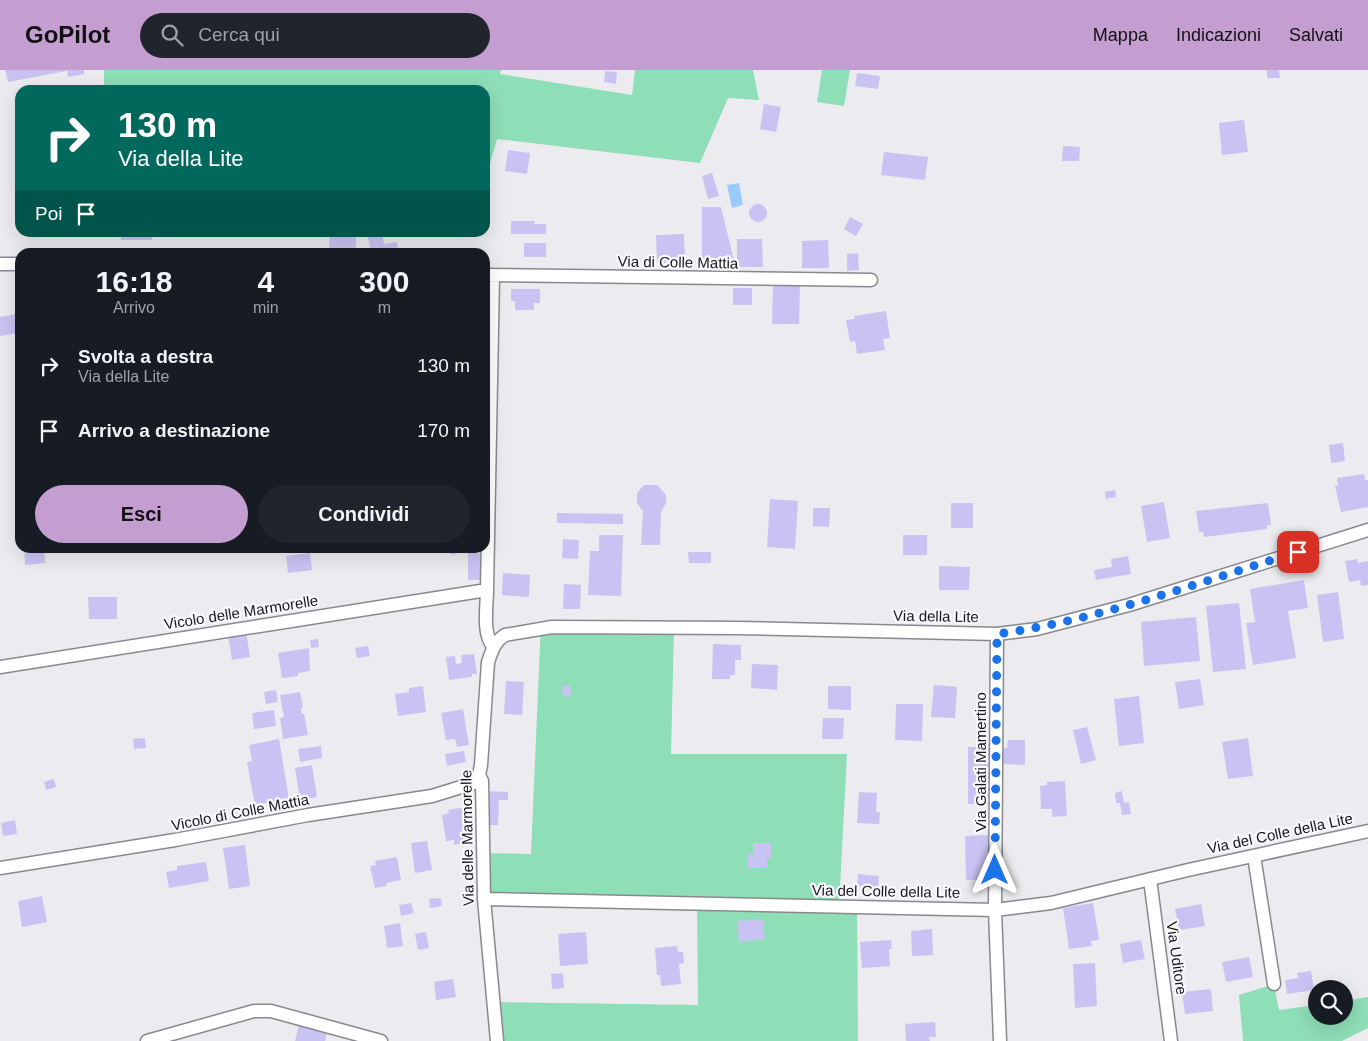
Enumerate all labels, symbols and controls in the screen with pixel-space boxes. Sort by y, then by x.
search box [140,13,490,58]
text: GoPilot [25,21,110,48]
icon: search [158,21,186,49]
text: Cerca qui [198,24,280,45]
text: Mappa [1093,25,1148,45]
text: Indicazioni [1176,25,1261,45]
text: Salvati [1289,25,1343,45]
icon: right [35,105,100,170]
text: 130 m [118,105,217,144]
text: Via della Lite [118,146,244,171]
icon: arrive [72,200,100,228]
text: Poi [35,203,62,224]
street label: Via di Colle Mattia [618,252,739,272]
text: 16:18 [96,265,172,298]
text: 4 [257,265,274,298]
text: 300 [359,265,409,298]
text: Arrivo [113,299,155,316]
text: min [253,299,279,316]
text: m [378,299,391,316]
text: Svolta a destra [78,346,213,367]
icon: right [35,352,63,380]
text: 130 m [417,355,470,376]
text: Via della Lite [78,368,169,385]
icon: arrive [35,417,63,445]
text: Arrivo a destinazione [78,420,270,441]
text: 170 m [417,420,470,441]
button: Esci [35,485,248,543]
button: Condividi [258,485,470,543]
pin [1277,531,1319,573]
icon: arrive [1284,538,1312,566]
street label: Vicolo delle Marmorelle [163,591,319,633]
street label: Via della Lite [893,607,979,625]
street label: Via Galati Mamertino [972,692,989,832]
street label: Via delle Marmorelle [457,770,477,906]
street label: Vicolo di Colle Mattia [170,790,311,834]
street label: Via del Colle della Lite [1206,809,1354,857]
position arrow [968,843,1020,895]
street label: Via del Colle della Lite [812,881,960,901]
street label: Via Uditore [1163,920,1191,996]
map controls [1308,980,1353,1025]
button: search [1308,980,1353,1025]

